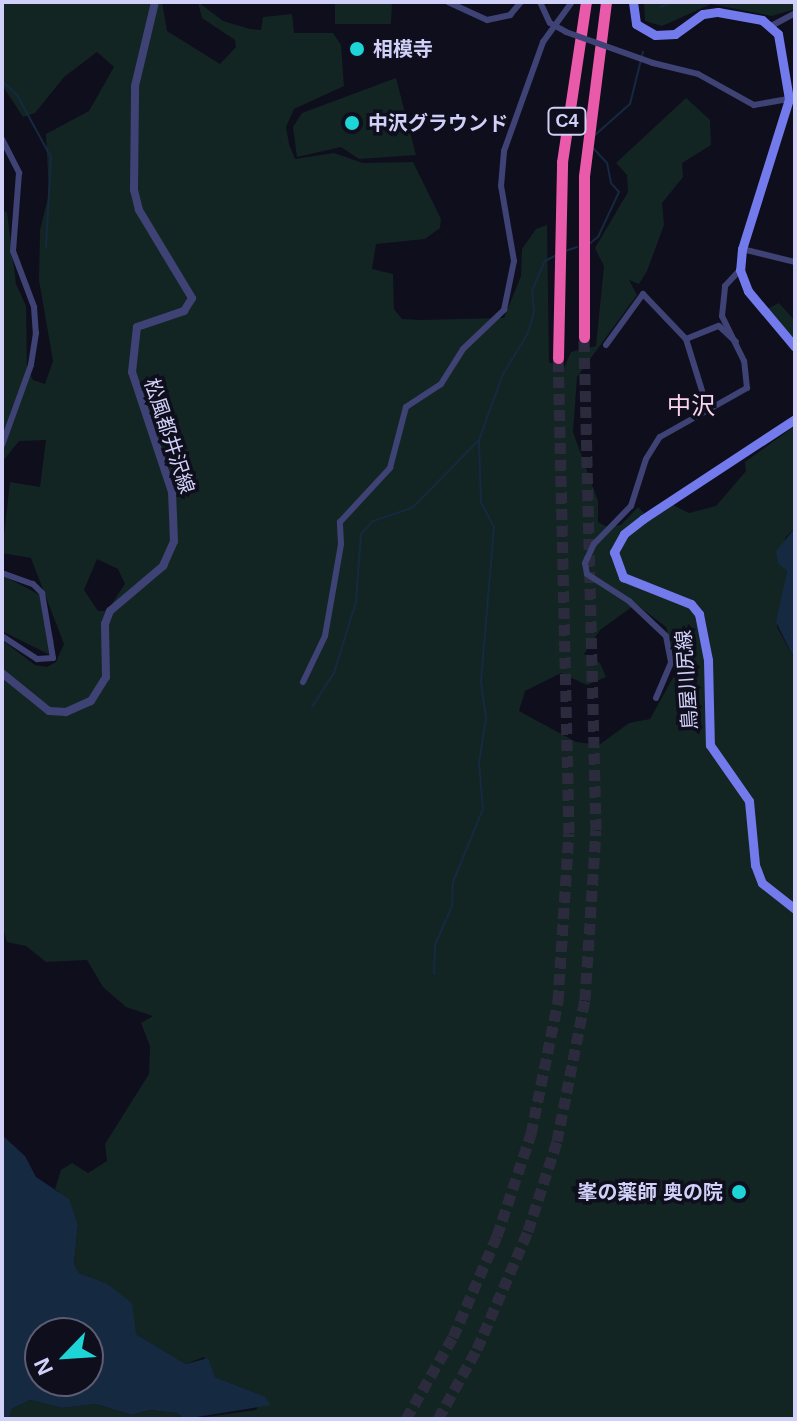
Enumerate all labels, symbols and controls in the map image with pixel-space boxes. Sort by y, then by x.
place label: 相模寺 [373,37,433,61]
marker: 相模寺 [348,40,366,58]
road number: C4 [547,107,587,135]
place label: 中沢グラウンド [368,111,508,135]
marker: 中沢グラウンド [343,114,361,132]
street label: 松風都井沢線 [139,375,199,497]
district label: 中沢 [667,392,715,420]
street label: 鳥屋川尻線 [672,629,702,731]
place label: 峯の薬師 奥の院 [577,1180,723,1204]
marker: 峯の薬師 奥の院 [730,1183,748,1201]
north arrow [24,1317,104,1397]
text: N [29,1354,58,1379]

